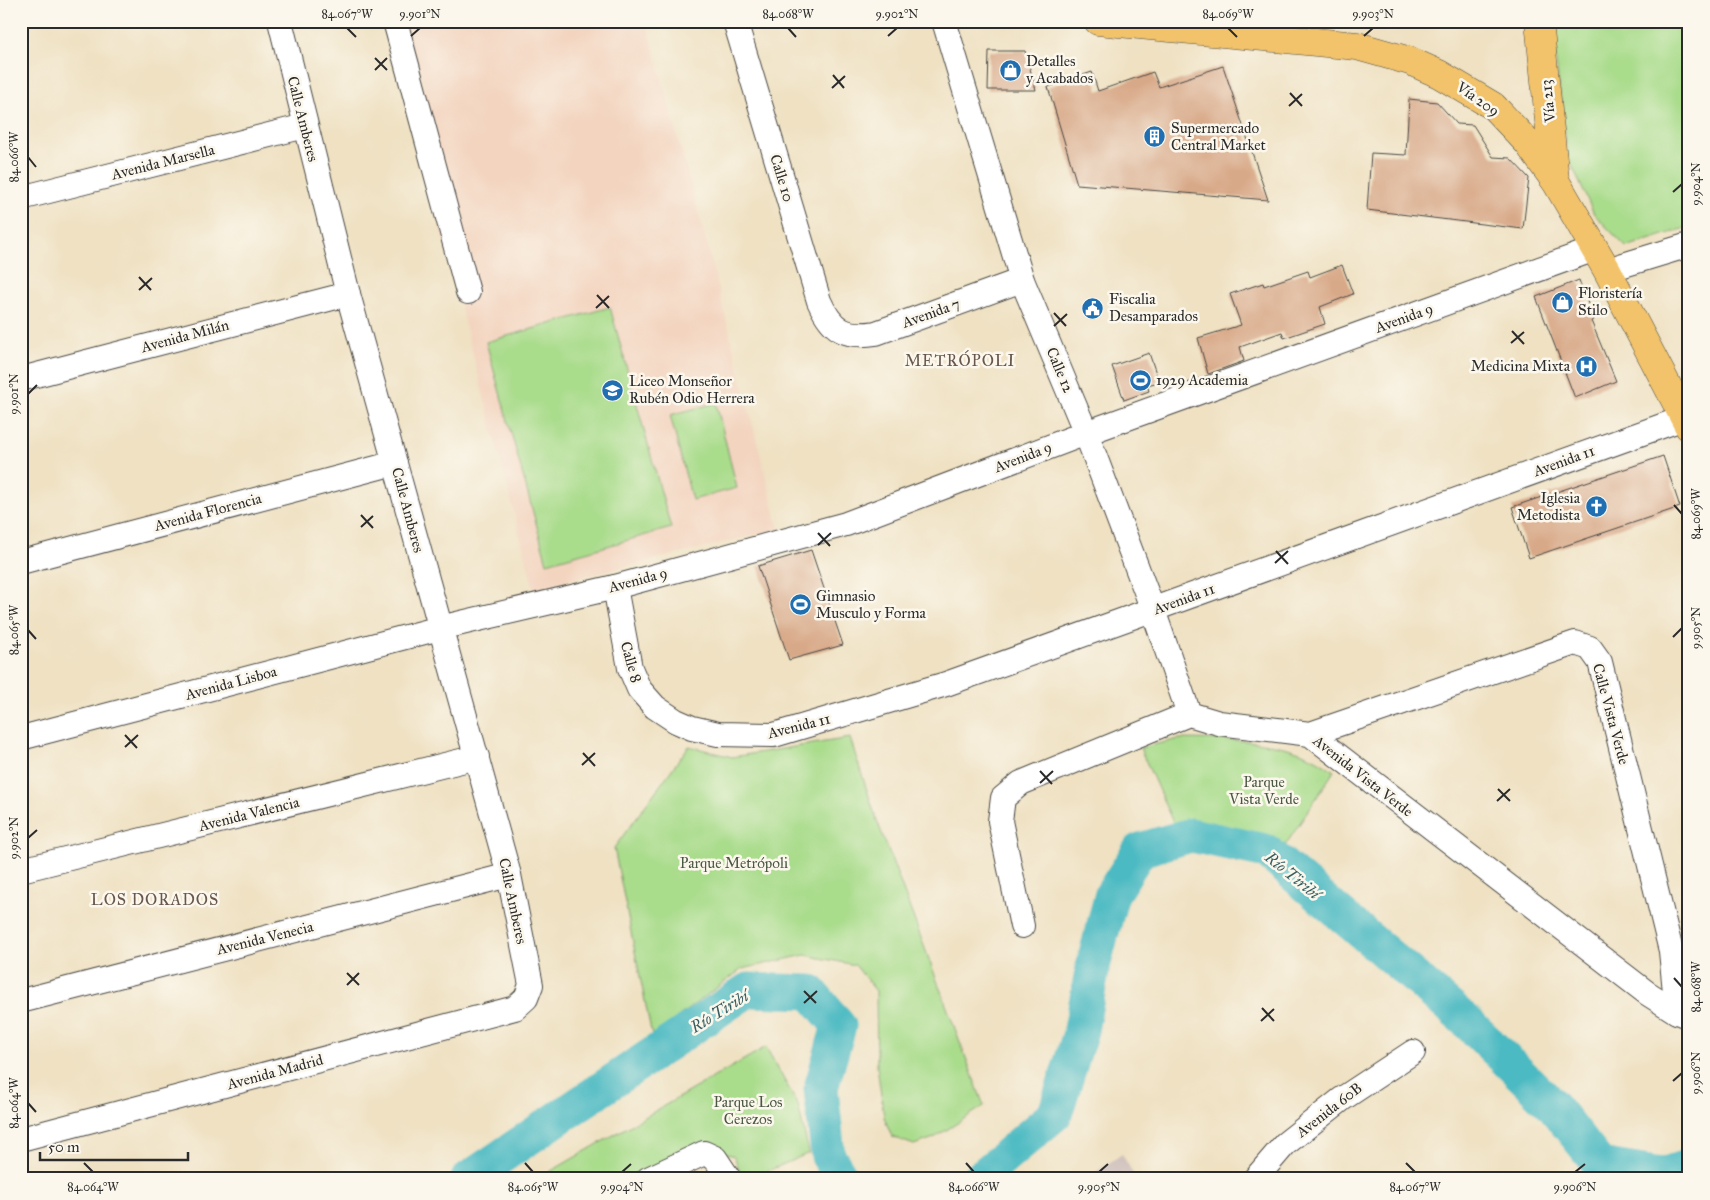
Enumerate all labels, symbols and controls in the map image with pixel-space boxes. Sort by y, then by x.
text: 84.067°W [321,7,373,21]
text: 9.901°N [399,7,441,21]
text: 84.068°W [762,7,814,21]
text: 9.902°N [876,7,918,21]
text: 84.069°W [1202,7,1254,21]
text: 9.903°N [1352,7,1394,21]
place label: Detalles y Acabados [1026,52,1093,87]
shop icon: Detalles y Acabados [998,58,1022,82]
street label: Calle Amberes [284,74,322,164]
street label: Vía 209 [1452,77,1503,120]
street label: Vía 213 [1537,79,1559,124]
place label: Supermercado Central Market [1171,119,1266,154]
building icon: Supermercado Central Market [1143,125,1167,149]
text: 84.066°W [7,131,21,182]
street label: Avenida Marsella [109,140,217,184]
street label: Calle 10 [766,152,798,204]
text: 9.904°N [1689,162,1703,206]
place label: Floristería Stilo [1578,284,1643,319]
place label: Fiscalia Desamparados [1109,290,1198,325]
shop icon: Floristería Stilo [1550,290,1574,314]
street label: Avenida 7 [899,294,962,332]
public building icon: Fiscalia Desamparados [1081,296,1105,320]
street label: Avenida 9 [1372,299,1435,337]
street label: Avenida Milán [138,316,231,357]
street label: Calle 12 [1042,345,1078,396]
district label: METRÓPOLI [905,349,1015,370]
hospital icon: Medicina Mixta [1574,354,1598,378]
place label: Medicina Mixta [1471,357,1571,375]
sports icon: 1929 Academia [1128,368,1152,392]
place label: 1929 Academia [1156,371,1249,389]
place label: Liceo Monseñor Rubén Odio Herrera [629,372,755,407]
text: 9.901°N [7,373,21,415]
school or university icon: Liceo Monseñor Rubén Odio Herrera [601,378,625,402]
street label: Avenida 9 [991,438,1054,477]
street label: Avenida 11 [1530,442,1597,481]
street label: Calle Amberes [388,465,428,555]
text: 84.069°W [1689,488,1703,540]
street label: Avenida Florencia [152,489,264,535]
place label: Iglesia Metodista [1517,489,1581,524]
church icon: Iglesia Metodista [1584,495,1608,519]
street label: Avenida 9 [606,564,669,597]
street label: Avenida 11 [1150,580,1217,619]
place label: Gimnasio Musculo y Forma [816,587,927,622]
sports icon: Gimnasio Musculo y Forma [788,593,812,617]
text: 84.065°W [7,604,21,655]
text: 9.905°N [1689,607,1703,649]
street label: Calle 8 [617,639,645,685]
street label: Calle Vista Verde [1589,661,1633,767]
street label: Avenida Lisboa [182,662,279,704]
street label: Avenida 11 [765,710,832,743]
street label: Avenida Vista Verde [1309,731,1417,821]
park label: Parque Vista Verde [1228,773,1299,808]
street label: Avenida Valencia [196,793,302,835]
text: 9.902°N [7,817,21,859]
water label: Río Tiribí [1261,847,1326,905]
park label: Parque Metrópoli [680,854,788,873]
street label: Calle Amberes [495,856,531,946]
district label: LOS DORADOS [91,890,219,909]
street label: Avenida Venecia [214,917,316,959]
text: 84.068°W [1689,961,1703,1013]
water label: Río Tiribí [686,984,755,1037]
street label: Avenida Madrid [224,1050,325,1094]
text: 9.906°N [1689,1051,1703,1095]
text: 84.064°W [7,1077,21,1129]
street label: Avenida 60B [1292,1079,1365,1142]
park label: Parque Los Cerezos [713,1093,783,1128]
scale bar [40,1130,188,1162]
text: 50 m [48,1138,80,1156]
text: 84.064°W [67,1180,119,1194]
text: 84.065°W [508,1180,559,1194]
text: 9.904°N [600,1180,644,1194]
text: 84.066°W [949,1180,1000,1194]
text: 9.905°N [1078,1180,1120,1194]
text: 84.067°W [1389,1180,1441,1194]
text: 9.906°N [1553,1180,1597,1194]

